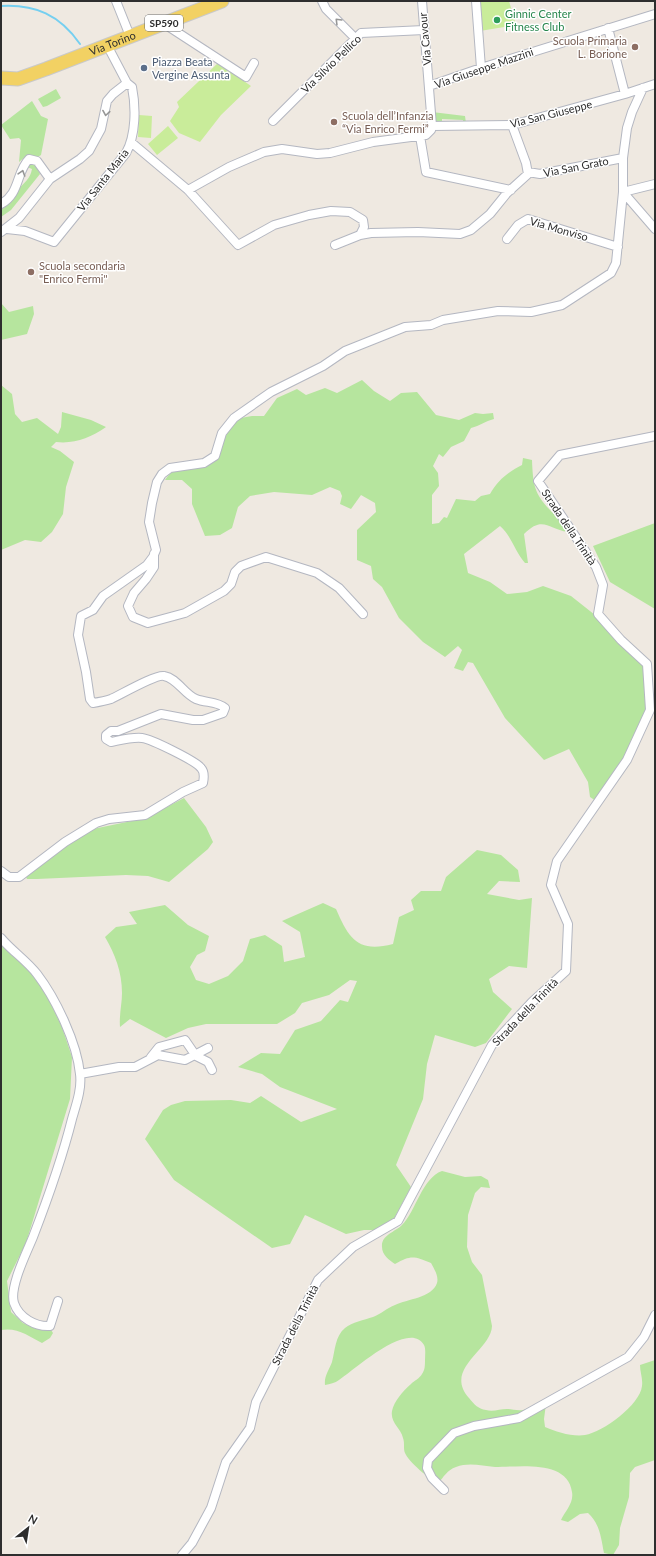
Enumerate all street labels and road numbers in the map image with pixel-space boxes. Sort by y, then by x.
street label: Via Cavour [416,12,433,66]
road number: SP590 [145,15,183,31]
street label: Via Torino [87,28,137,58]
street label: Via Silvio Pellico [298,32,363,95]
street label: Via Giuseppe Mazzini [433,44,535,91]
street label: Via San Giuseppe [508,97,593,130]
street label: Via Santa Maria [74,146,131,214]
street label: Via San Grato [542,154,610,179]
street label: Via Monviso [529,214,590,243]
street label: Strada della Trinità [539,486,600,567]
street label: Strada della Trinità [489,975,560,1048]
street label: Strada della Trinità [269,1282,320,1367]

